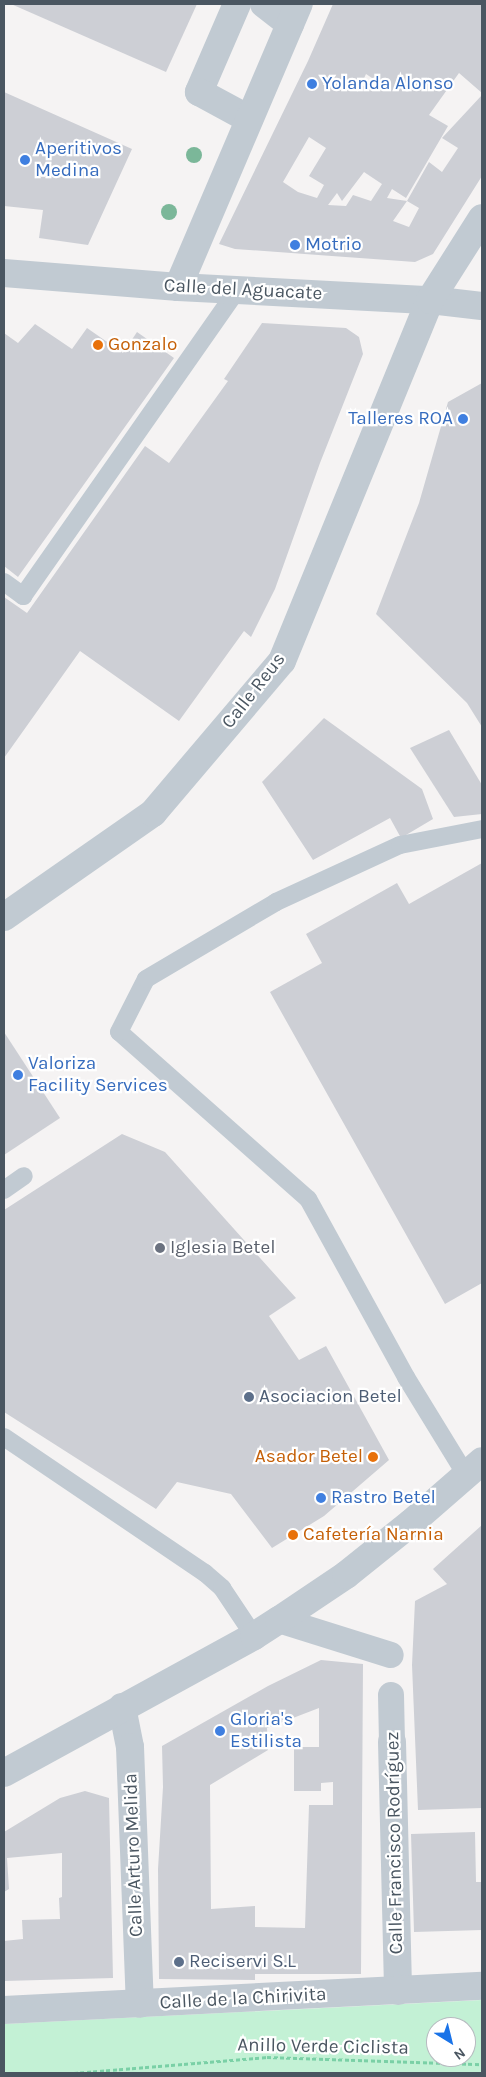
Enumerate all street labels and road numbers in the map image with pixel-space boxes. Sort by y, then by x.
street label: Calle del Aguacate [163,274,323,306]
street label: Calle Reus [217,649,291,733]
street label: Calle Francisco Rodríguez [382,1731,408,1955]
street label: Calle Arturo Melida [120,1773,148,1937]
street label: Calle de la Chirivita [159,1983,327,2015]
street label: Anillo Verde Ciclista [237,2034,409,2060]

